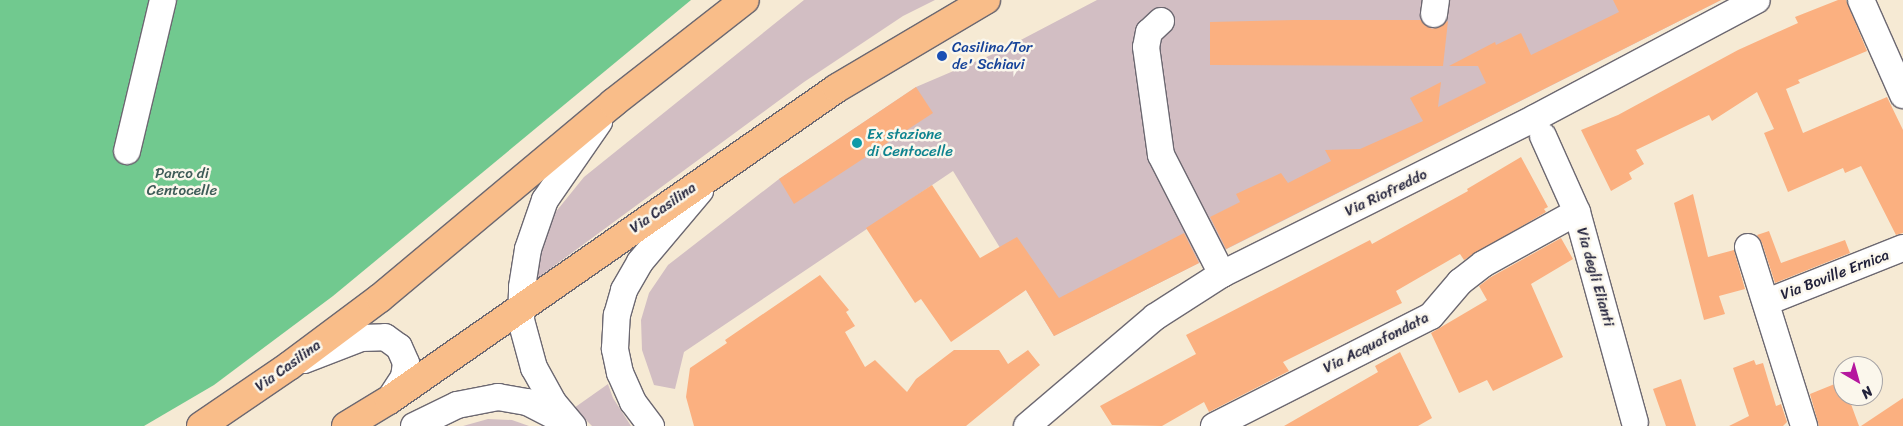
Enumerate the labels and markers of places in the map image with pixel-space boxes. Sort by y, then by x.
place label: Casilina/Tor de' Schiavi [952,38,1032,73]
marker: Casilina/Tor de' Schiavi [936,50,948,62]
place label: Ex stazione di Centocelle [867,125,953,160]
marker: Ex stazione di Centocelle [851,137,863,149]

